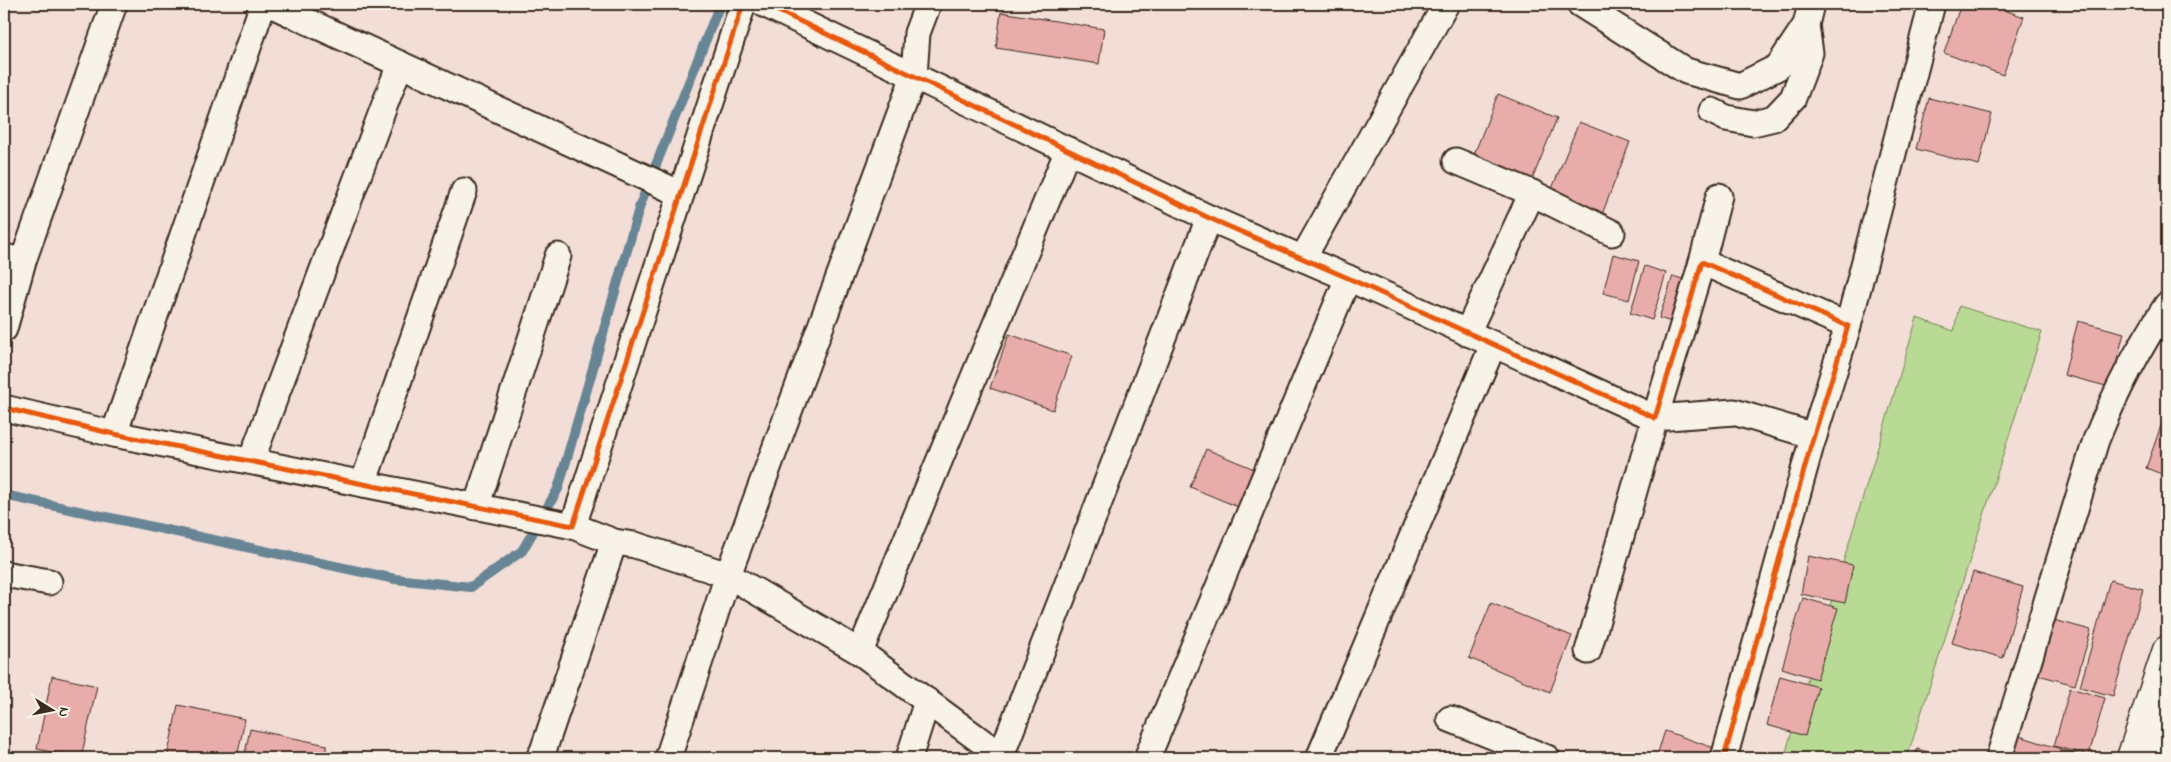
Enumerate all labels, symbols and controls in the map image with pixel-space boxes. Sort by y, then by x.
north arrow [28,684,78,734]
text: N [52,706,74,718]

